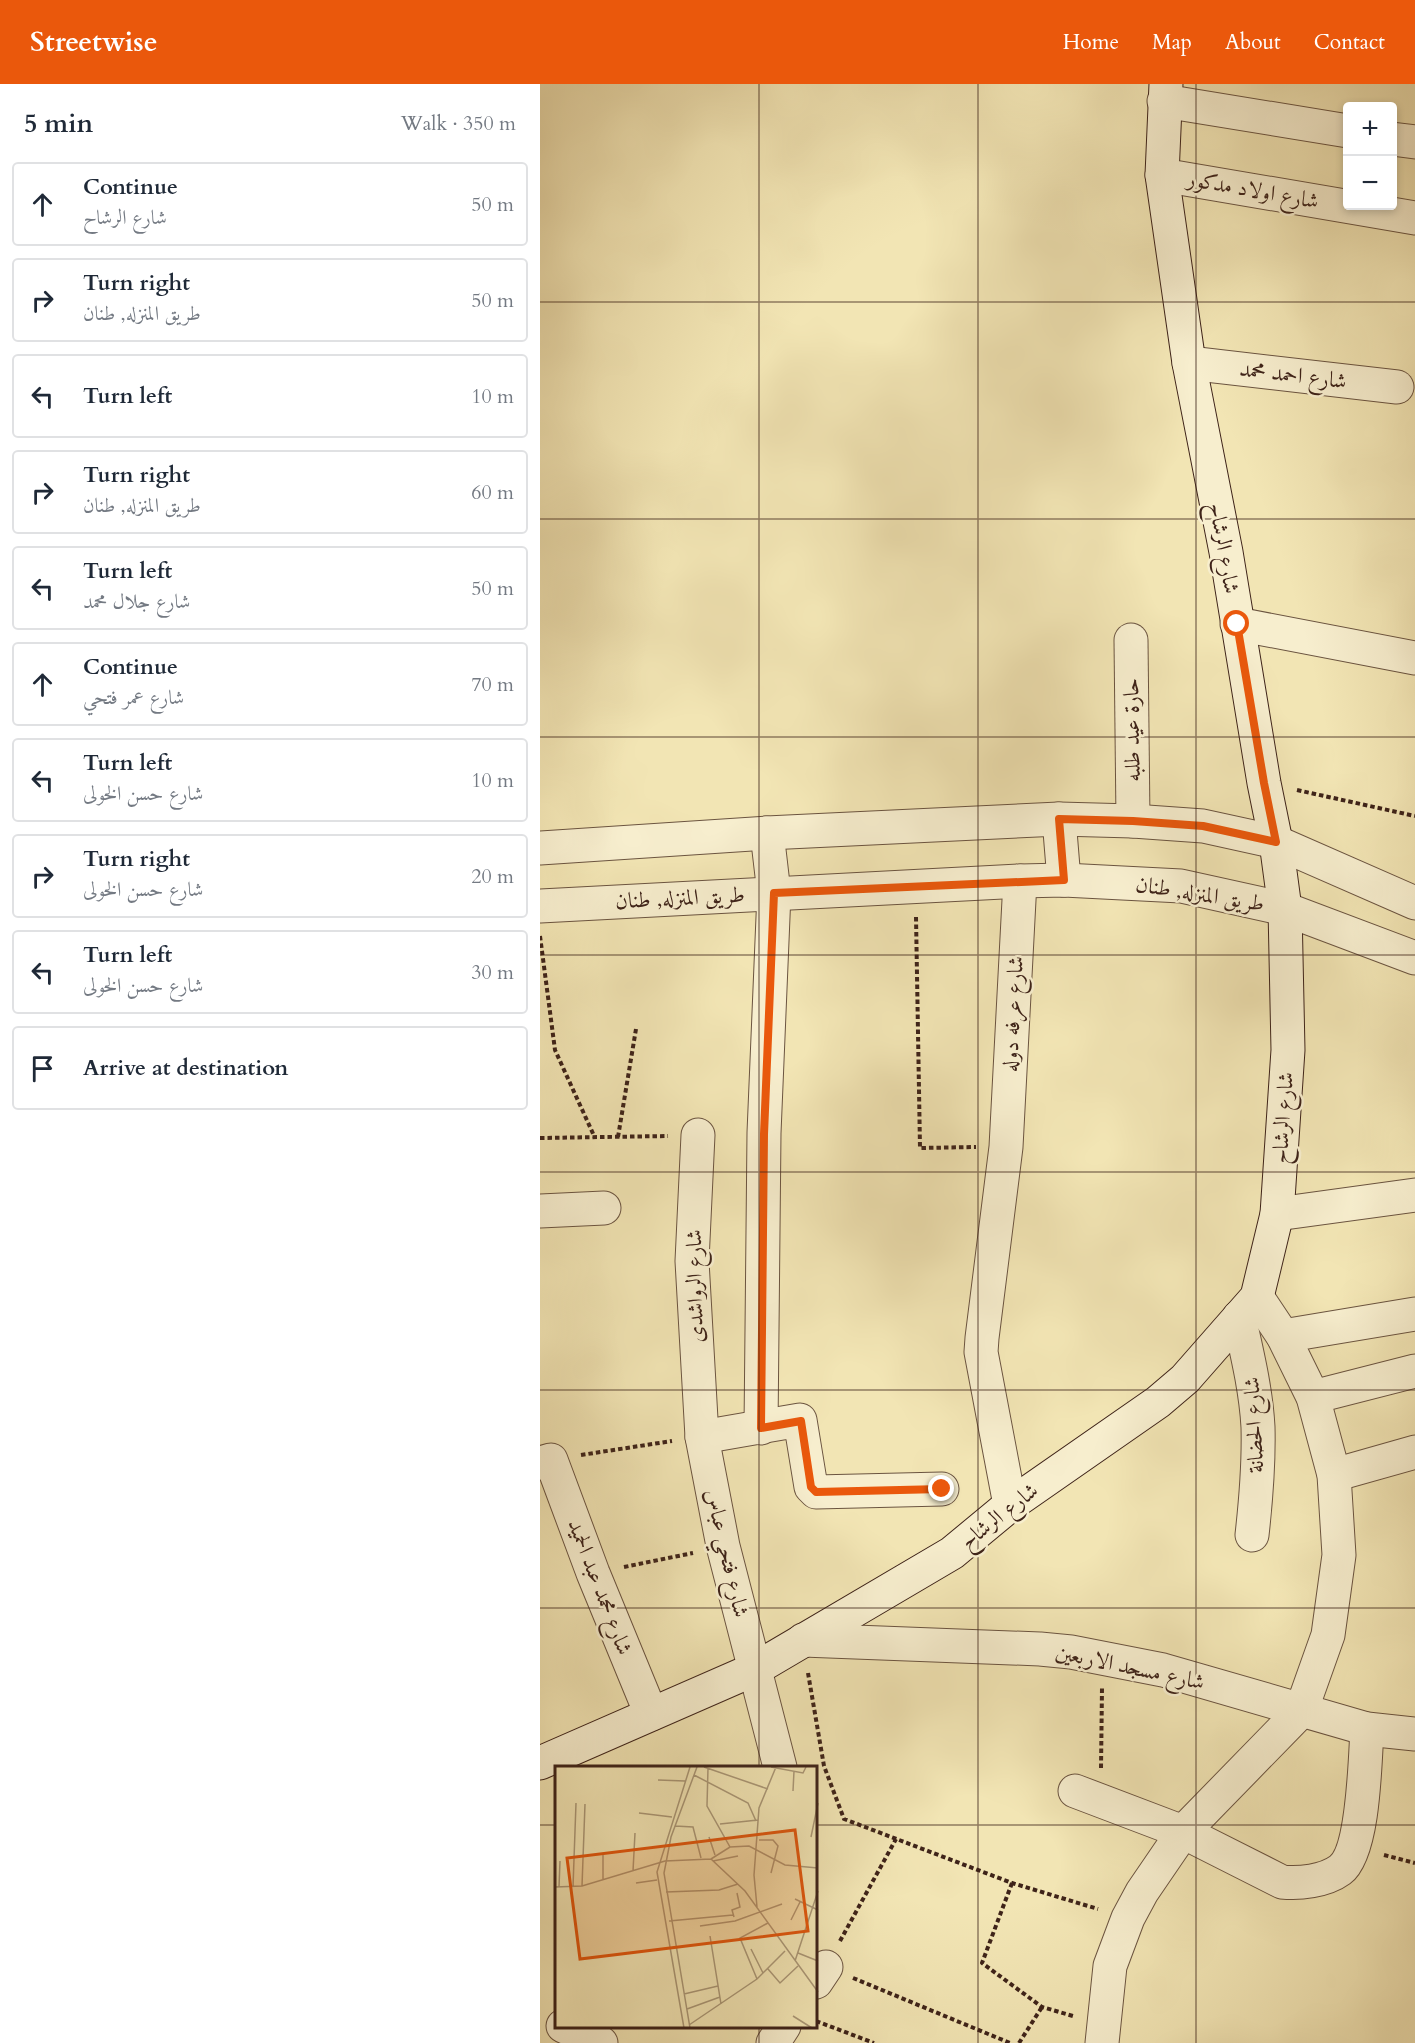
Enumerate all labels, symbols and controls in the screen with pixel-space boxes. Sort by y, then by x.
text: Streetwise [30,23,158,61]
text: Home [1063,28,1119,57]
text: Map [1152,28,1192,57]
text: About [1225,28,1281,57]
text: Contact [1314,28,1385,57]
map controls [1343,102,1397,210]
button: + [1343,102,1397,156]
text: 5 min [24,106,93,141]
text: Walk · 350 m [401,110,516,137]
button: − [1343,156,1397,210]
street label: شارع اولاد مدكور [1182,163,1321,219]
text: Continue [83,172,178,202]
icon: ahead [26,188,59,221]
text: 50 m [471,191,514,218]
text: شارع الرشاح [83,204,167,231]
text: Turn right [83,268,190,298]
icon: right [26,284,59,317]
text: 50 m [471,287,514,314]
text: طريق المنزله, طنان [83,300,201,327]
street label: شارع احمد محمد [1237,354,1348,399]
icon: left [26,380,59,413]
text: Turn left [83,381,172,411]
text: 10 m [471,383,514,410]
text: Turn right [83,460,190,490]
icon: right [26,476,59,509]
text: 60 m [471,479,514,506]
text: طريق المنزله, طنان [83,492,201,519]
street label: شارع الرشاح [1197,500,1247,597]
text: Turn left [83,556,172,586]
icon: left [26,572,59,605]
text: 50 m [471,575,514,602]
text: شارع جلال محمد [83,588,190,615]
route start [1223,610,1249,636]
text: Continue [83,652,178,682]
icon: ahead [26,668,59,701]
text: 70 m [471,671,514,698]
street label: حارة عيد طلبه [1116,678,1148,782]
text: شارع عمر فتحي [83,684,184,711]
text: Turn left [83,748,172,778]
icon: left [26,764,59,797]
text: 10 m [471,767,514,794]
text: شارع حسن الخولى [83,780,203,807]
text: Turn right [83,844,190,874]
icon: right [26,860,59,893]
text: 20 m [471,863,514,890]
street label: طريق المنزله, طنان [1134,869,1266,919]
text: شارع حسن الخولى [83,876,203,903]
street label: طريق المنزله, طنان [614,880,746,916]
text: Turn left [83,940,172,970]
street label: شارع عرفه دوله [995,955,1034,1073]
icon: left [26,956,59,989]
text: 30 m [471,959,514,986]
text: شارع حسن الخولى [83,972,203,999]
icon: arrive [26,1052,59,1085]
text: Arrive at destination [83,1053,288,1083]
street label: شارع الرشاح [1265,1071,1305,1165]
street label: شارع الرواشدى [679,1229,714,1343]
street label: شارع الحضانة [1237,1376,1274,1474]
route end [928,1475,954,1501]
street label: شارع الرشاح [953,1476,1047,1559]
street label: شارع فتحي عباس [693,1486,756,1621]
street label: شارع محمد عبد الحميد [558,1515,640,1660]
street label: شارع مسجد الاربعين [1052,1637,1207,1700]
inset map [555,1766,818,2028]

